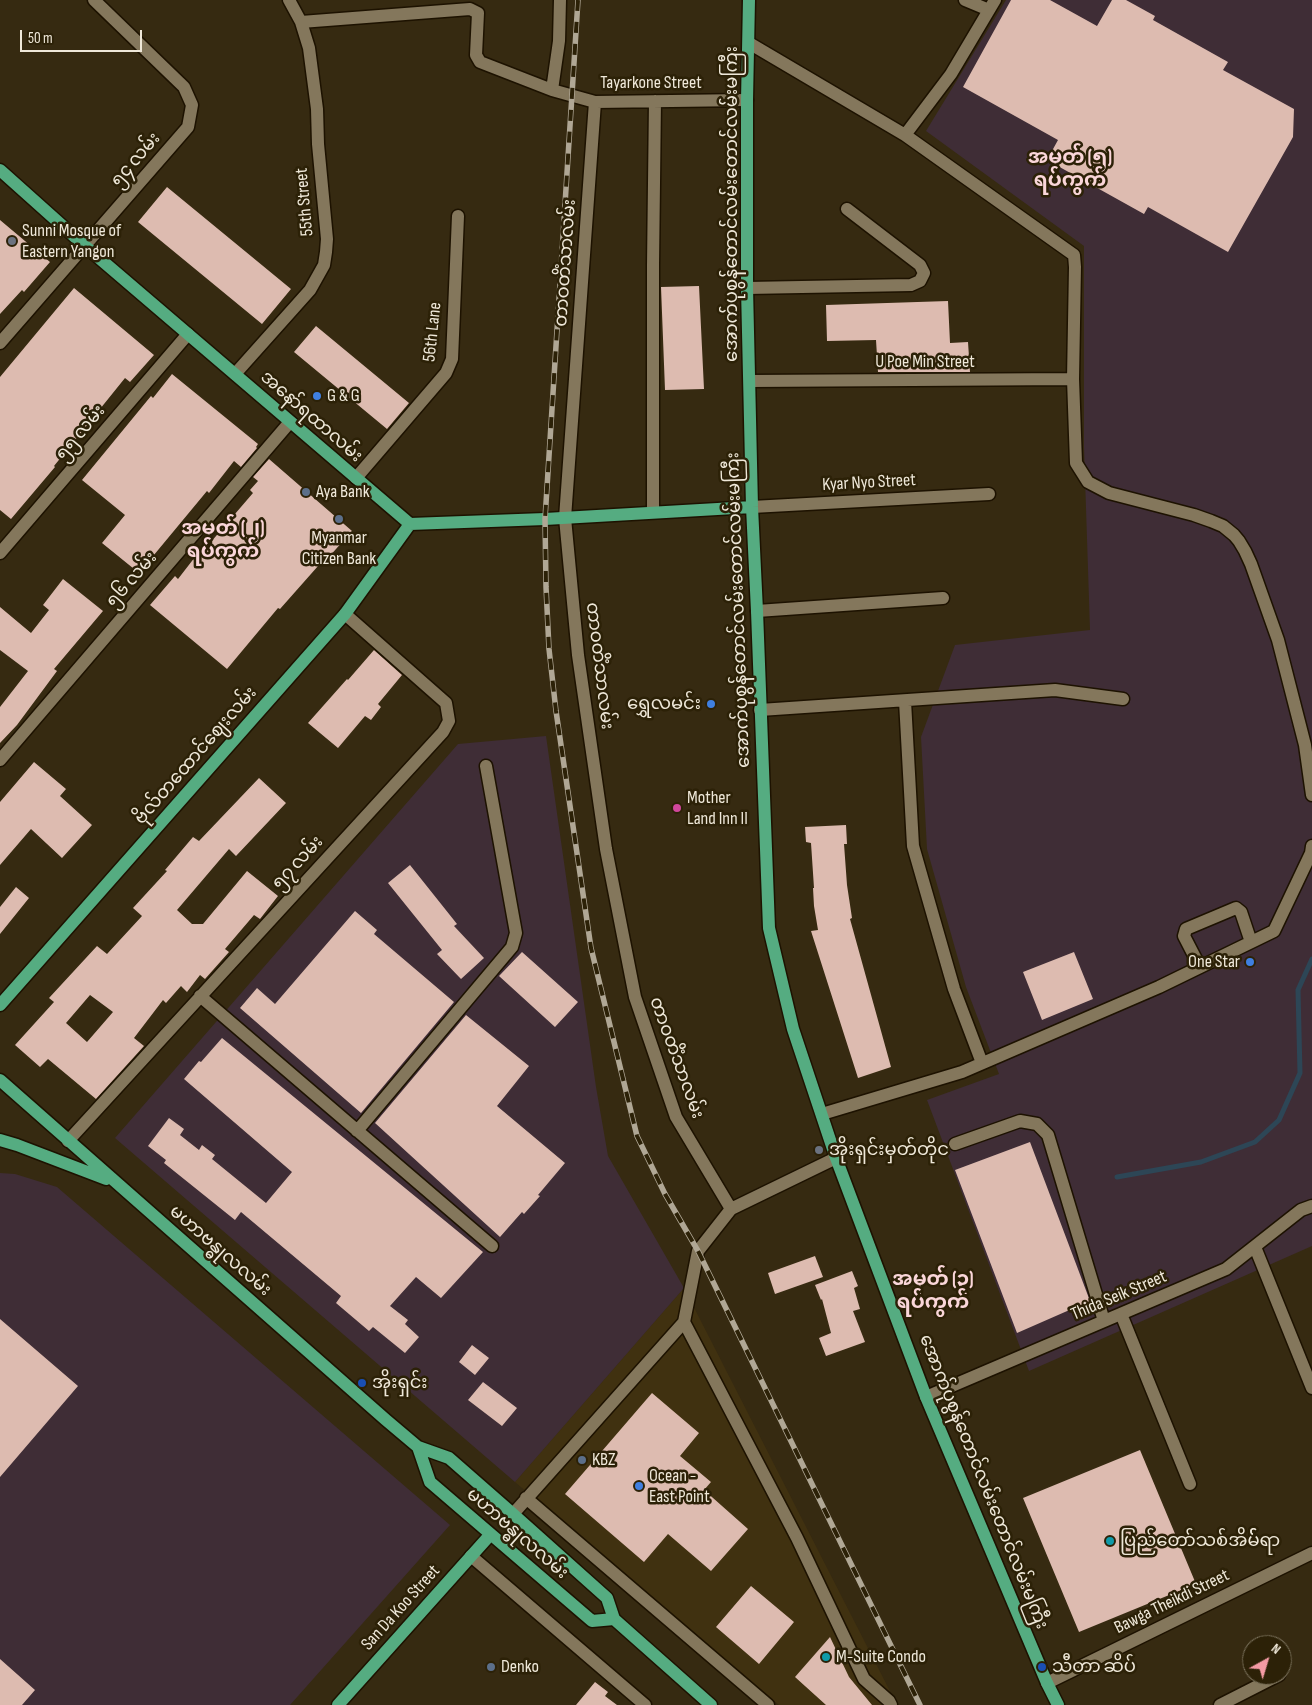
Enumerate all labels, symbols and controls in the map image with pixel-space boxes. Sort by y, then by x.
scale bar [22,20,145,52]
text: 50 m [28,29,53,48]
street label: အောက်ပုစွန်တောင်လမ်းတောင်လမ်းမကြီး [721,46,743,362]
street label: Tayarkone Street [600,72,702,94]
street label: ၅၄ လမ်း [107,128,165,192]
district label: အမှတ် (၅) ရပ်ကွက် [1028,146,1112,193]
street label: 55th Street [291,167,319,237]
street label: တာဝတိံသာလမ်း [551,198,581,328]
place label: Sunni Mosque of Eastern Yangon [22,220,121,262]
marker: Sunni Mosque of Eastern Yangon [6,235,18,247]
street label: 56th Lane [419,301,447,363]
street label: U Poe Min Street [875,351,975,373]
street label: အနော်ရထာလမ်း [255,367,367,467]
place label: G & G [327,385,360,407]
marker: G & G [311,390,323,402]
street label: ၅၅ လမ်း [52,401,110,465]
street label: အောက်ပုစွန်တောင်လမ်းတောင်လမ်းမကြီး [723,452,755,768]
street label: Kyar Nyo Street [822,470,916,496]
place label: Aya Bank [316,481,370,503]
marker: Aya Bank [300,486,312,498]
marker: Myanmar Citizen Bank [333,513,345,525]
district label: အမှတ် (၂) ရပ်ကွက် [181,517,265,564]
place label: Myanmar Citizen Bank [302,527,376,570]
street label: ၅၆ လမ်း [102,548,162,612]
street label: တာဝတိံသာလမ်း [580,601,618,731]
street label: ဗိုလ်တထောင်ဈေးလမ်း [130,683,262,829]
place label: ရွှေလမင်း [627,693,701,715]
marker: ရွှေလမင်း [705,698,717,710]
place label: Mother Land Inn II [687,787,748,830]
marker: Mother Land Inn II [671,802,683,814]
street label: ၅၇ လမ်း [268,832,328,894]
place label: One Star [1188,951,1240,973]
marker: One Star [1244,956,1256,968]
street label: တာဝတိံသာလမ်း [644,994,708,1122]
place label: အိုးရှင်းမှတ်တိုင [829,1139,949,1161]
marker: အိုးရှင်းမှတ်တိုင [813,1144,825,1156]
street label: မဟာဗန္ဓုလလမ်း [165,1201,275,1301]
street label: Thida Seik Street [1068,1266,1170,1326]
district label: အမှတ် (၃) ရပ်ကွက် [892,1268,974,1315]
street label: အောက်ပုစွန်တောင်လမ်းတောင်လမ်းမကြီး [914,1332,1052,1632]
place label: အိုးရှင်း [372,1372,428,1394]
marker: အိုးရှင်း [356,1377,368,1389]
place label: KBZ [592,1449,615,1471]
marker: KBZ [576,1454,588,1466]
place label: Ocean - East Point [649,1465,710,1508]
marker: Ocean - East Point [633,1480,645,1492]
street label: မဟာဗန္ဓုလလမ်း [462,1484,572,1584]
place label: ပြည်တော်သစ်အိမ််ရာ [1120,1530,1280,1552]
marker: ပြည်တော်သစ်အိမ််ရာ [1104,1535,1116,1547]
street label: San Da Koo Street [357,1561,445,1655]
street label: Bawga Theikdi Street [1111,1565,1233,1639]
north arrow [1242,1635,1292,1685]
text: N [1268,1640,1284,1658]
place label: M-Suite Condo [836,1646,926,1668]
marker: M-Suite Condo [820,1651,832,1663]
place label: Denko [501,1656,539,1678]
place label: သီတာ ဆိပ် [1052,1656,1136,1678]
marker: Denko [485,1661,497,1673]
marker: သီတာ ဆိပ် [1036,1661,1048,1673]

